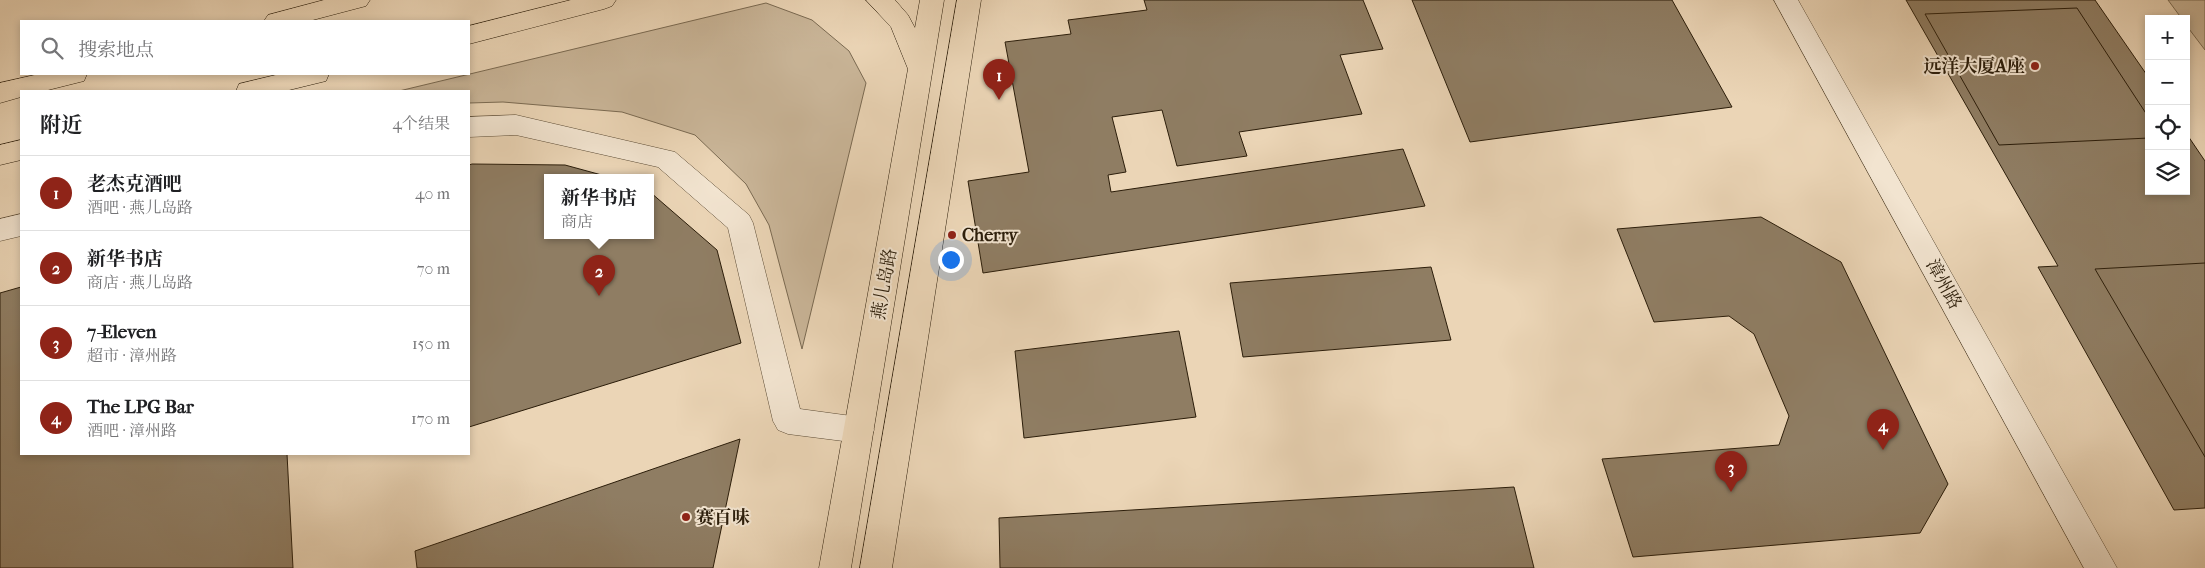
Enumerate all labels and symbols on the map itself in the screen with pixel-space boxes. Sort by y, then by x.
place label: 远洋大厦A座 [1923,56,2025,77]
pin: 1 [983,59,1015,100]
marker: 远洋大厦A座 [2029,60,2041,72]
place label: Cherry [962,225,1019,246]
marker: Cherry [946,229,958,241]
street label: 燕儿岛路 [868,247,901,321]
your location [938,247,964,273]
pin: 2 [583,255,615,296]
street label: 漳州路 [1921,256,1966,313]
pin: 4 [1867,409,1899,450]
pin: 3 [1715,451,1747,492]
place label: 赛百味 [696,507,750,528]
marker: 赛百味 [680,511,692,523]

